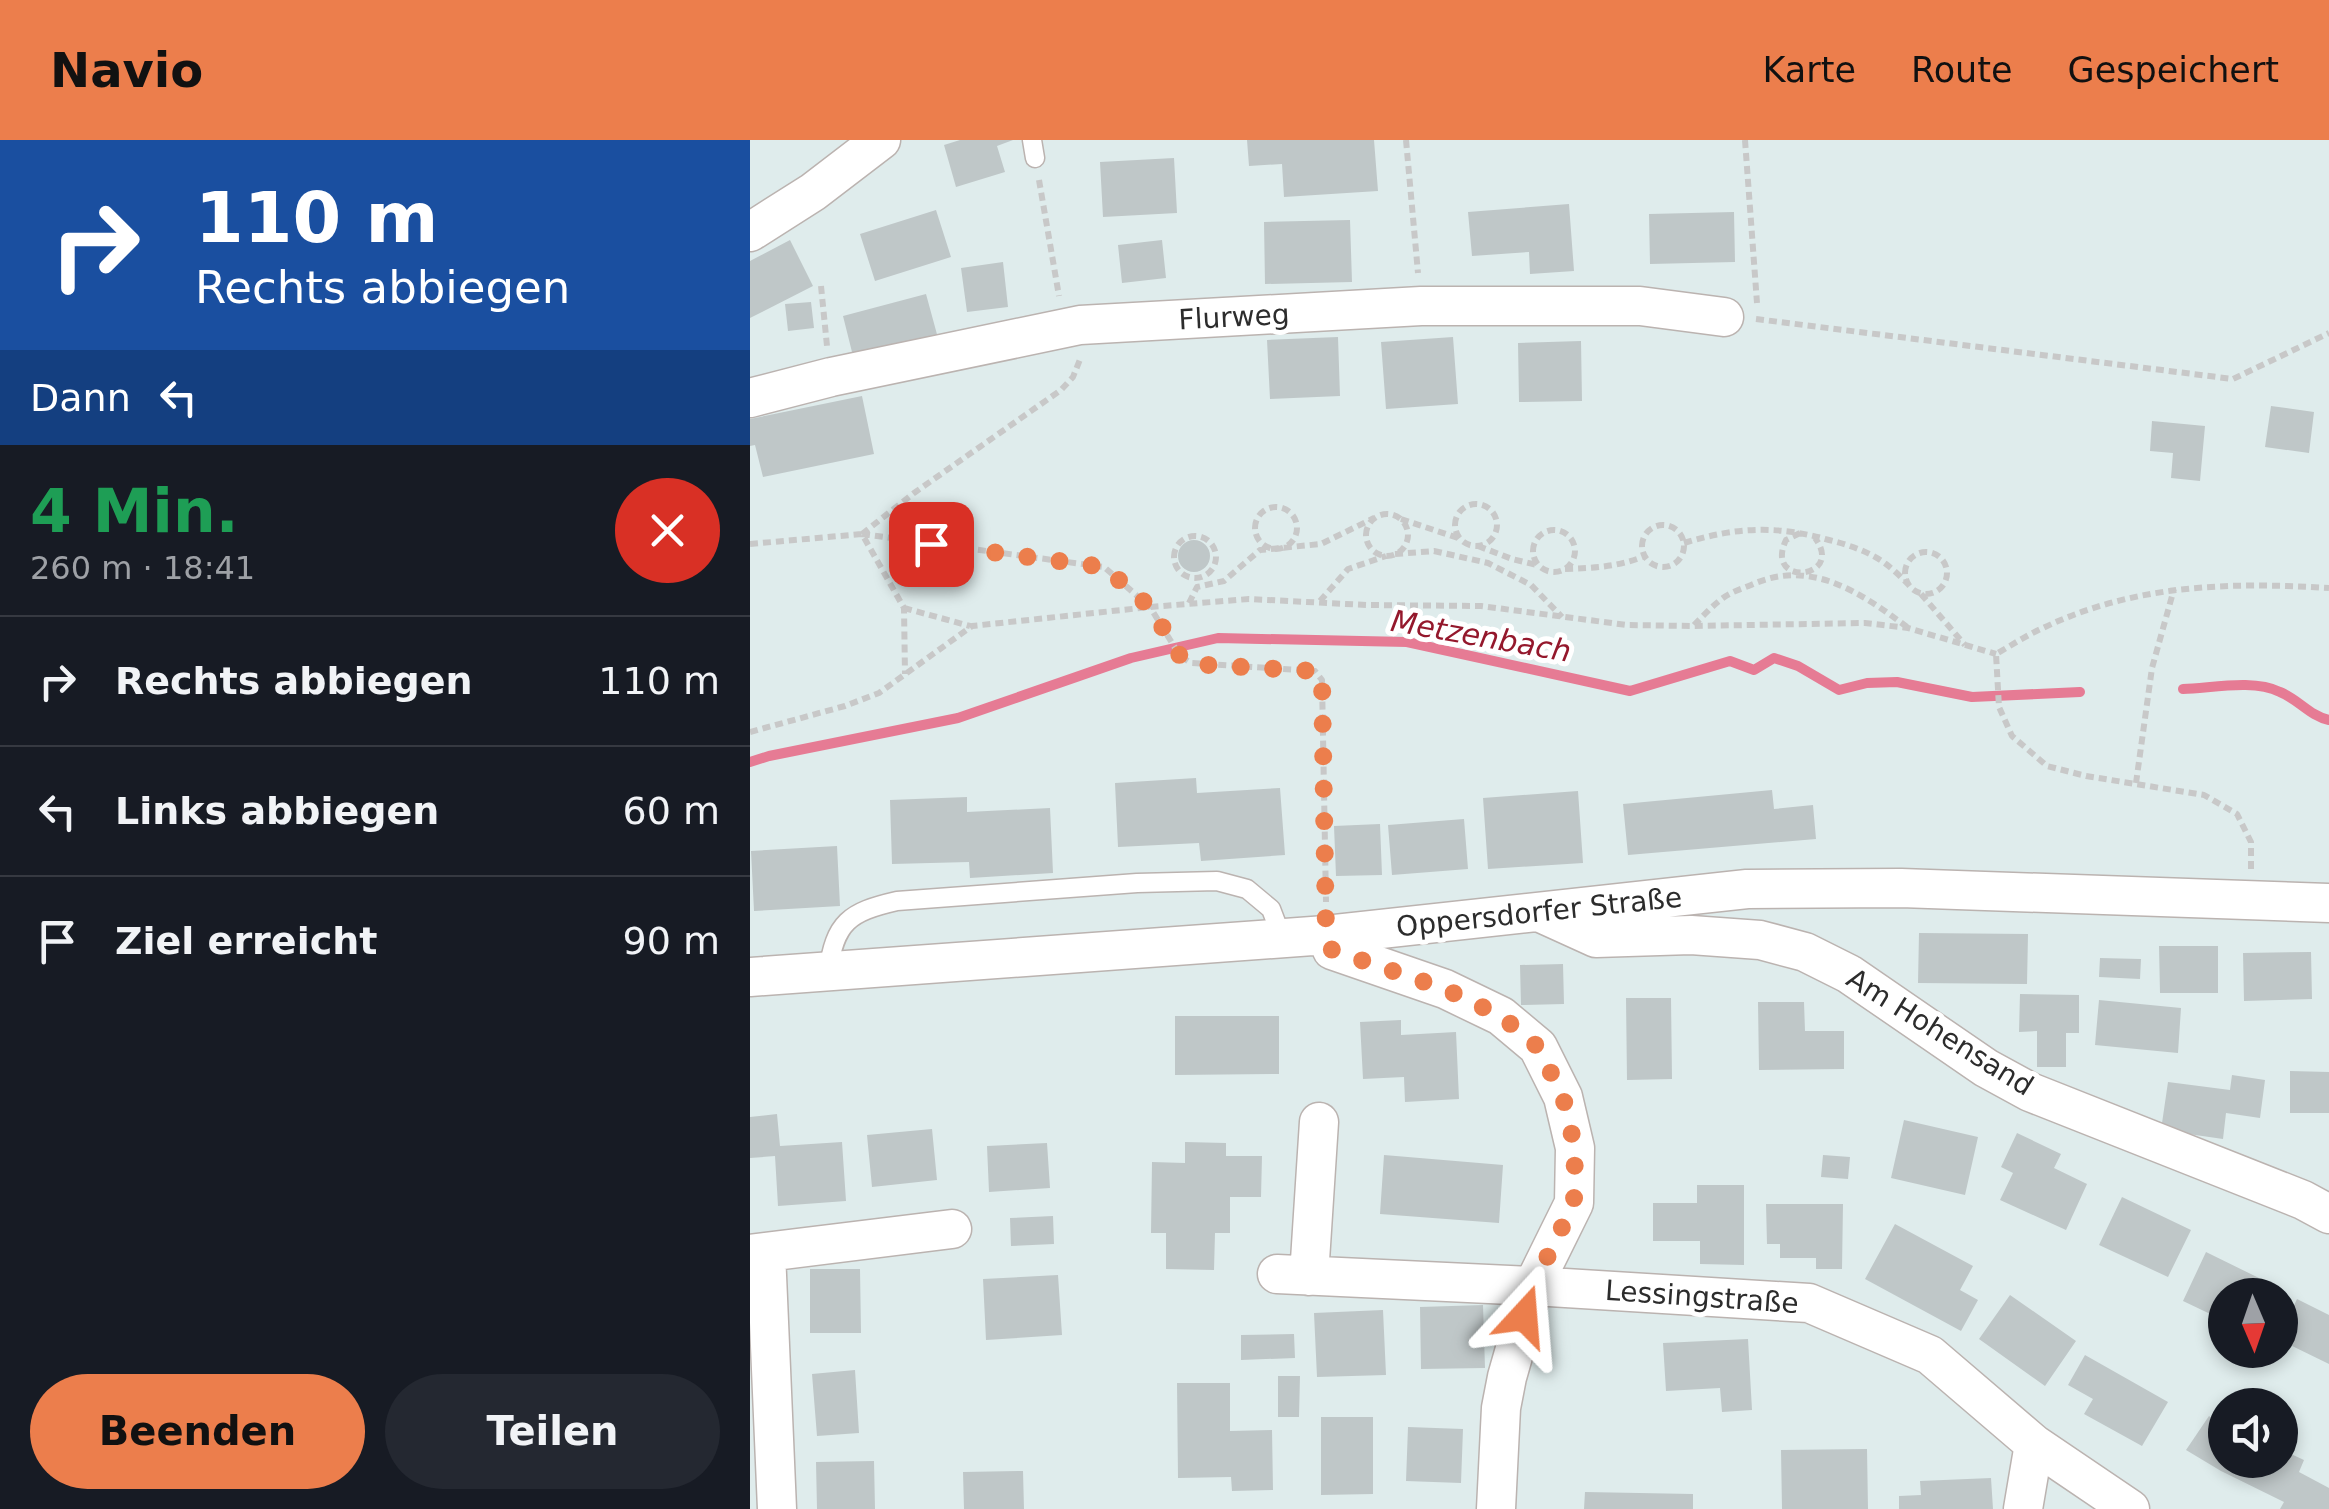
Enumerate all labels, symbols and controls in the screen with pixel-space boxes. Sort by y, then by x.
text: Navio [50,42,203,98]
text: Karte [1763,50,1856,90]
text: Route [1911,50,2013,90]
text: Gespeichert [2068,50,2279,90]
text: 110 m [195,177,438,259]
icon: right [30,180,160,310]
text: Rechts abbiegen [195,261,570,314]
street label: Flurweg [1178,298,1290,336]
icon: left [151,370,206,425]
text: Dann [30,376,131,420]
text: 4 Min. [30,476,238,546]
button: close [615,478,720,583]
pin [889,502,974,587]
icon: arrive [904,517,959,572]
text: 260 m · 18:41 [30,549,255,587]
water label: Metzenbach [1388,603,1574,669]
icon: right [30,654,85,709]
text: Rechts abbiegen [115,659,473,703]
text: 110 m [598,659,720,703]
icon: left [30,784,85,839]
text: Links abbiegen [115,789,439,833]
text: 60 m [623,789,720,833]
street label: Oppersdorfer Straße [1395,881,1683,943]
icon: arrive [30,914,85,969]
text: Ziel erreicht [115,919,377,963]
text: 90 m [623,919,720,963]
street label: Am Hohensand [1841,961,2039,1103]
position arrow [1472,1264,1576,1368]
street label: Lessingstraße [1604,1274,1800,1320]
north arrow [2208,1278,2298,1368]
map controls [2208,1278,2298,1478]
button: Beenden [30,1374,365,1489]
button: Teilen [385,1374,720,1489]
button: sound [2208,1388,2298,1478]

